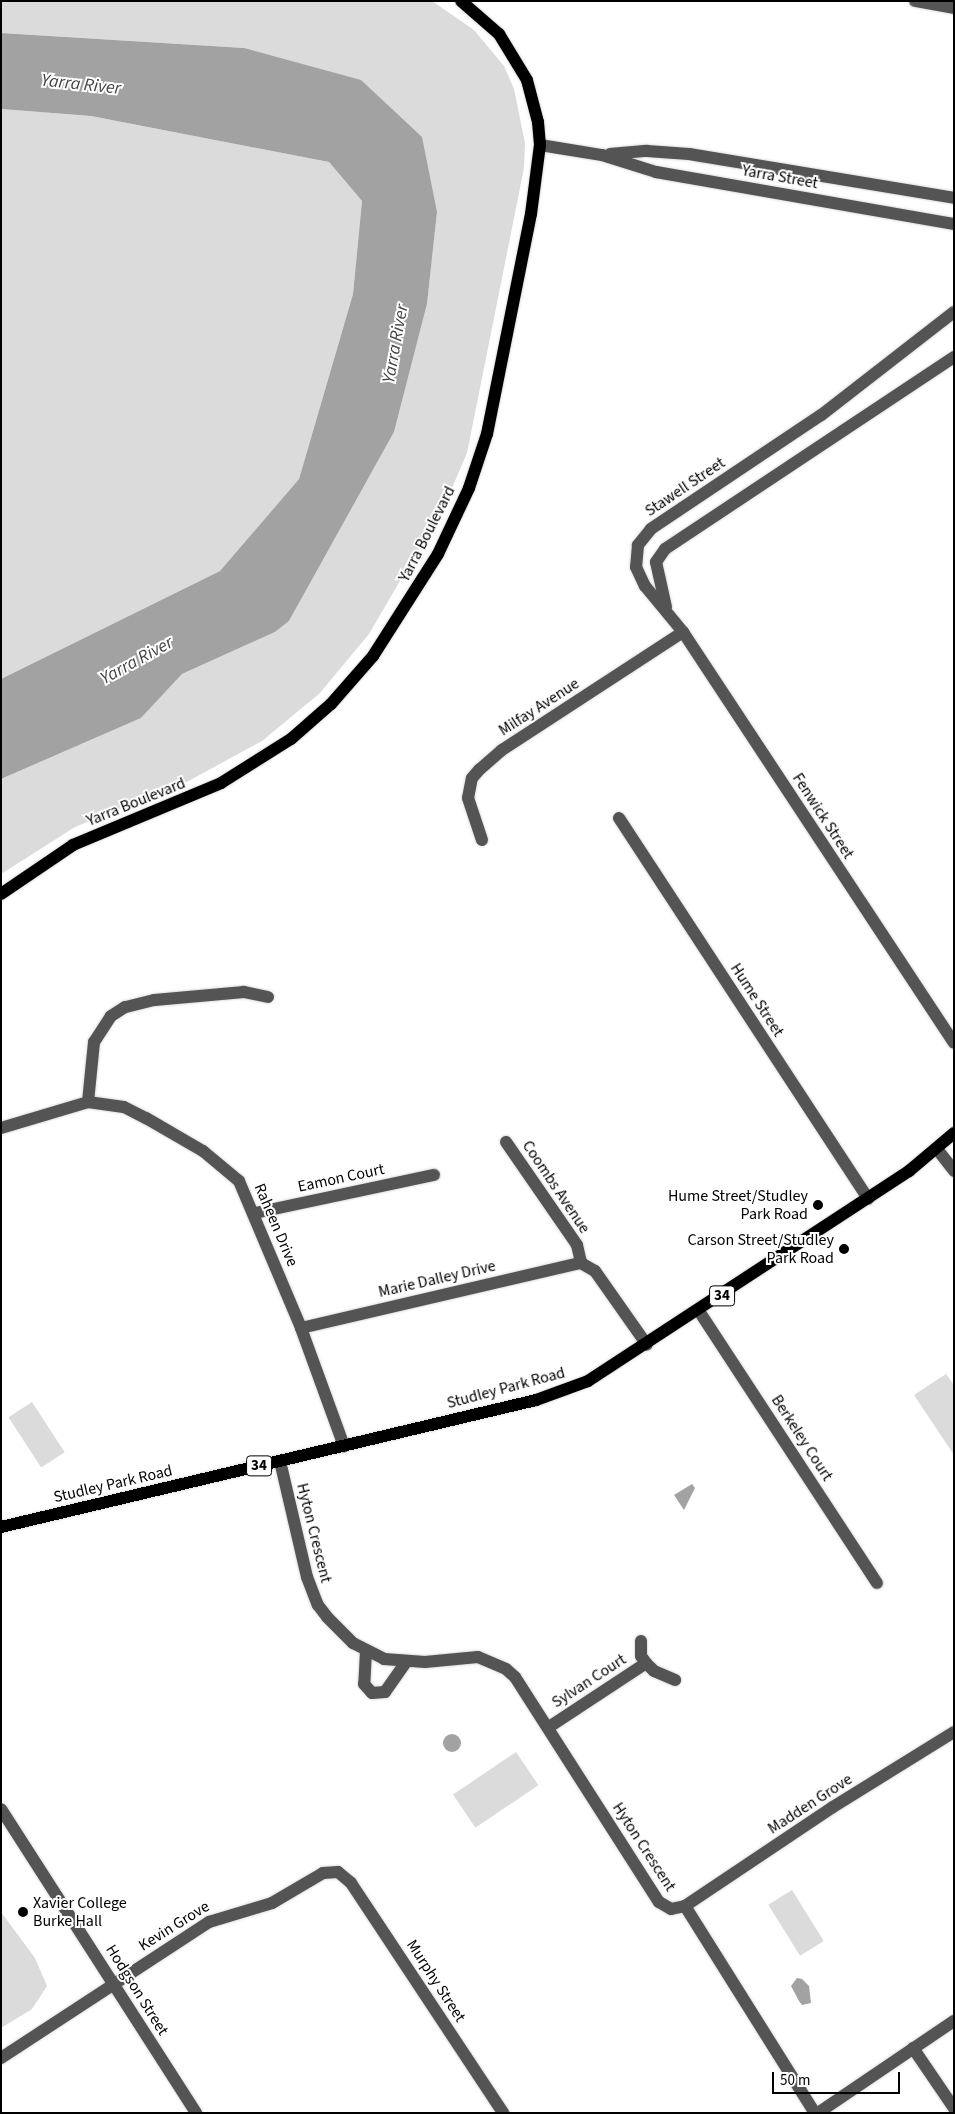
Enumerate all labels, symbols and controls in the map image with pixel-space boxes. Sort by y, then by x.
water label: Yarra River [40,70,122,100]
street label: Yarra Street [741,161,819,193]
water label: Yarra River [378,303,414,385]
street label: Stawell Street [641,453,729,521]
street label: Yarra Boulevard [395,483,459,585]
water label: Yarra River [97,632,177,690]
street label: Milfay Avenue [495,674,583,740]
street label: Fenwick Street [788,770,858,862]
street label: Yarra Boulevard [84,773,188,831]
street label: Hume Street [726,960,788,1040]
street label: Coombs Avenue [518,1137,594,1237]
street label: Eamon Court [296,1159,386,1197]
street label: Raheen Drive [250,1181,302,1269]
place label: Hume Street/Studley Park Road [668,1186,808,1224]
marker: Hume Street/Studley Park Road [812,1199,824,1211]
place label: Carson Street/Studley Park Road [687,1230,834,1268]
marker: Carson Street/Studley Park Road [838,1243,850,1255]
street label: Marie Dalley Drive [376,1256,498,1302]
road number: 34 [708,1284,736,1308]
street label: Studley Park Road [445,1363,567,1413]
street label: Berkeley Court [767,1391,837,1485]
road number: 34 [245,1454,273,1478]
street label: Studley Park Road [52,1461,174,1507]
street label: Hyton Crescent [292,1481,336,1585]
street label: Sylvan Court [548,1650,630,1712]
street label: Madden Grove [764,1770,856,1838]
street label: Hyton Crescent [608,1799,680,1895]
place label: Xavier College Burke Hall [33,1893,127,1931]
street label: Kevin Grove [135,1897,213,1955]
marker: Xavier College Burke Hall [17,1906,29,1918]
street label: Murphy Street [402,1936,470,2026]
street label: Hodgson Street [101,1941,173,2039]
scale bar [775,2062,902,2094]
text: 50 m [780,2070,810,2091]

